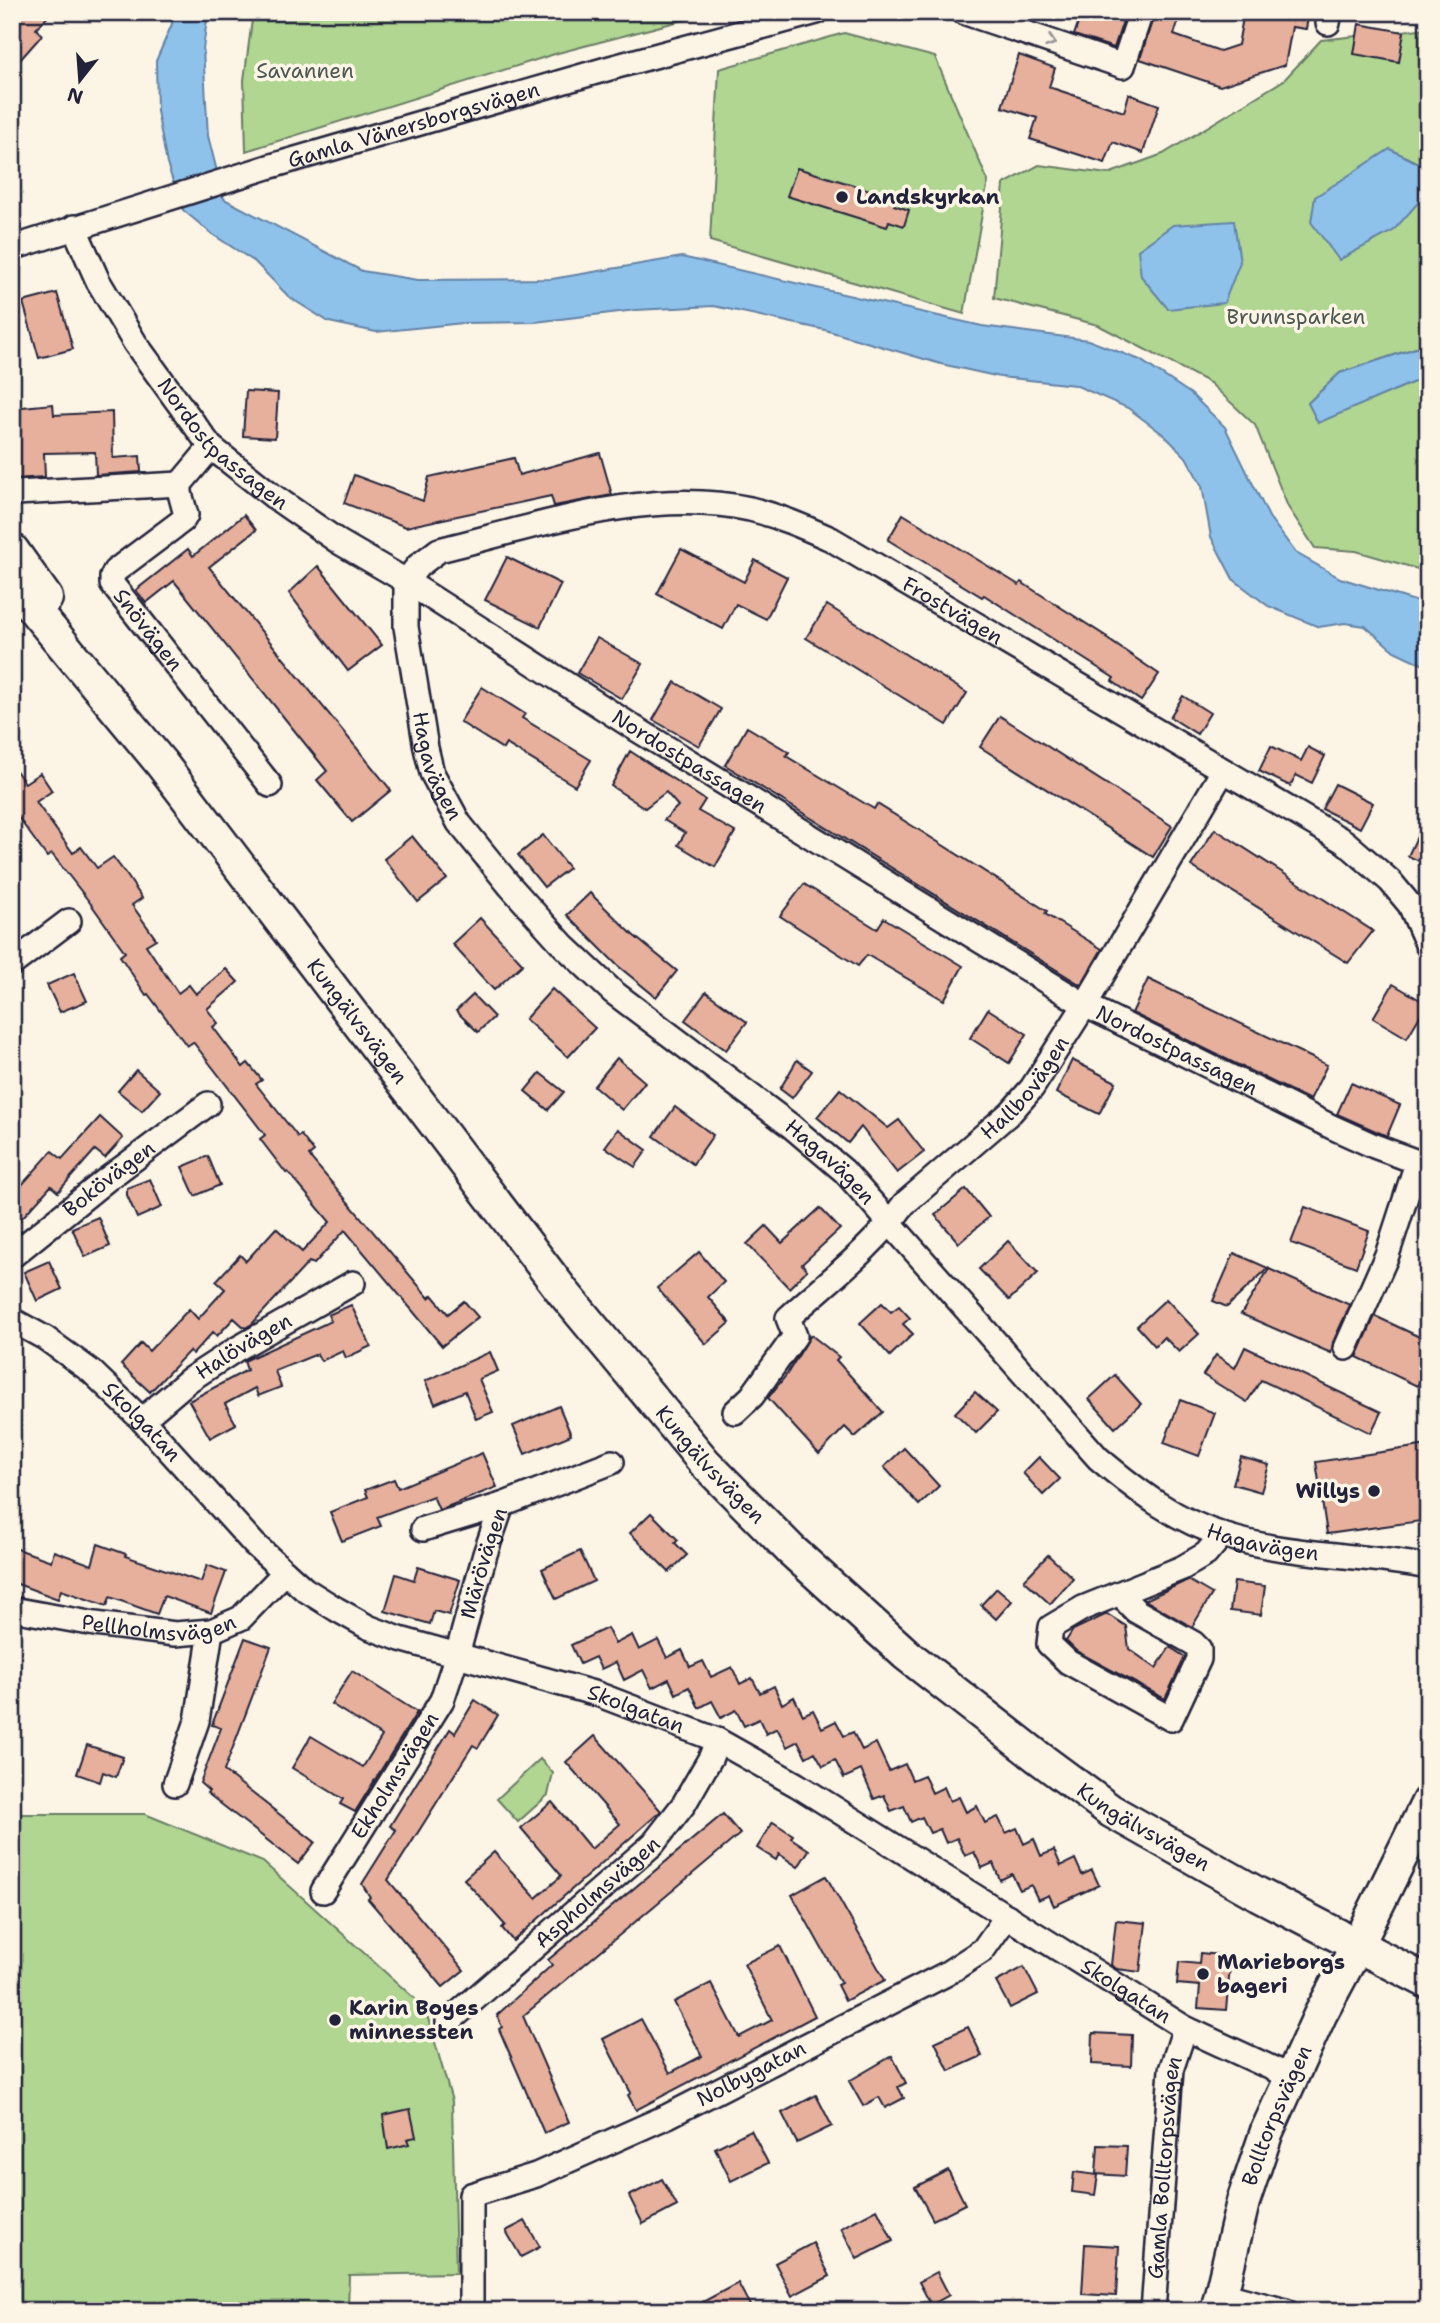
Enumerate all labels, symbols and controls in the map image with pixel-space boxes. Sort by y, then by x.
one-way arrow [1044,33,1056,48]
north arrow [46,46,116,116]
park label: Savannen [256,57,354,85]
street label: Gamla Vänersborgsvägen [284,75,543,175]
text: N [64,82,86,110]
place label: Landskyrkan [856,183,1000,211]
marker: Landskyrkan [834,189,850,205]
park label: Brunnsparken [1227,303,1366,331]
street label: Nordostpassagen [151,372,294,516]
street label: Frostvägen [897,570,1008,651]
street label: Snövägen [107,583,189,677]
street label: Nordostpassagen [607,703,772,820]
street label: Hagavägen [406,710,469,825]
street label: Kungälvsvägen [300,953,414,1090]
street label: Nordostpassagen [1091,999,1262,1102]
street label: Hallbovägen [975,1031,1076,1146]
street label: Hagavägen [779,1113,881,1211]
street label: Bokövägen [57,1134,161,1223]
street label: Halövägen [190,1307,297,1386]
street label: Skolgatan [96,1376,187,1468]
street label: Kungälvsvägen [649,1400,771,1530]
place label: Willys [1295,1477,1360,1505]
marker: Willys [1366,1483,1382,1499]
street label: Märövägen [454,1504,514,1622]
street label: Hagavägen [1203,1516,1320,1567]
street label: Pellholmsvägen [79,1608,241,1648]
street label: Skolgatan [584,1678,688,1740]
street label: Ekholmsvägen [345,1707,445,1845]
street label: Kungälvsvägen [1071,1776,1215,1878]
street label: Aspholmsvägen [529,1830,666,1954]
place label: Marieborgs bageri [1217,1948,1345,2000]
street label: Skolgatan [1076,1952,1177,2030]
marker: Marieborgs bageri [1195,1966,1211,1982]
place label: Karin Boyes minnessten [349,1994,479,2046]
marker: Karin Boyes minnessten [327,2012,343,2028]
street label: Nolbygatan [692,2034,811,2113]
street label: Bolltorpsvägen [1235,2040,1318,2190]
street label: Gamla Bolltorpsvägen [1141,2052,1189,2280]

